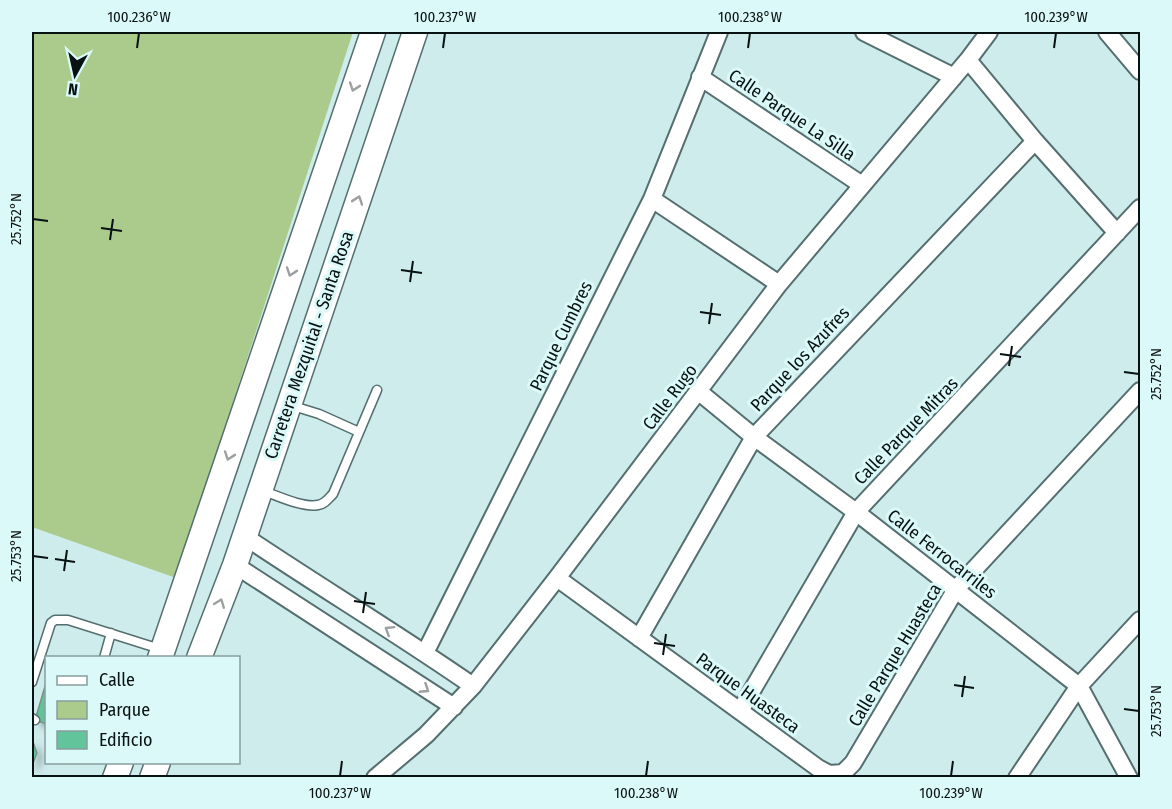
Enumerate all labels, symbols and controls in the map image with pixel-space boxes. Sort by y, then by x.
text: 100.236°W [107,8,171,26]
text: 100.237°W [414,8,476,26]
text: 100.238°W [718,8,782,26]
text: 100.239°W [1024,8,1088,26]
north arrow [45,45,105,105]
street label: Calle Parque La Silla [725,65,860,166]
text: N [67,79,79,99]
one-way arrow [349,81,361,92]
text: 25.752°N [7,193,25,245]
one-way arrow [350,195,363,206]
street label: Carretera Mezquital - Santa Rosa [260,228,359,462]
one-way arrow [286,266,299,277]
street label: Parque Cumbres [525,277,597,394]
street label: Parque los Azufres [746,302,854,416]
text: 25.752°N [1147,348,1165,400]
street label: Calle Rugo [638,360,702,434]
street label: Calle Parque Mitras [849,373,963,489]
one-way arrow [223,450,236,461]
street label: Calle Ferrocarriles [883,505,1001,604]
text: 25.753°N [7,530,25,582]
street label: Calle Parque Huasteca [844,579,946,731]
one-way arrow [213,598,225,609]
one-way arrow [385,626,395,638]
street label: Parque Huasteca [692,648,804,738]
legend [45,656,240,764]
text: Calle [99,669,135,691]
one-way arrow [419,681,429,693]
text: 25.753°N [1147,685,1165,737]
text: Parque [99,699,150,721]
text: Edificio [99,729,152,751]
text: 100.237°W [309,784,371,802]
text: 100.238°W [614,784,678,802]
text: 100.239°W [919,784,983,802]

